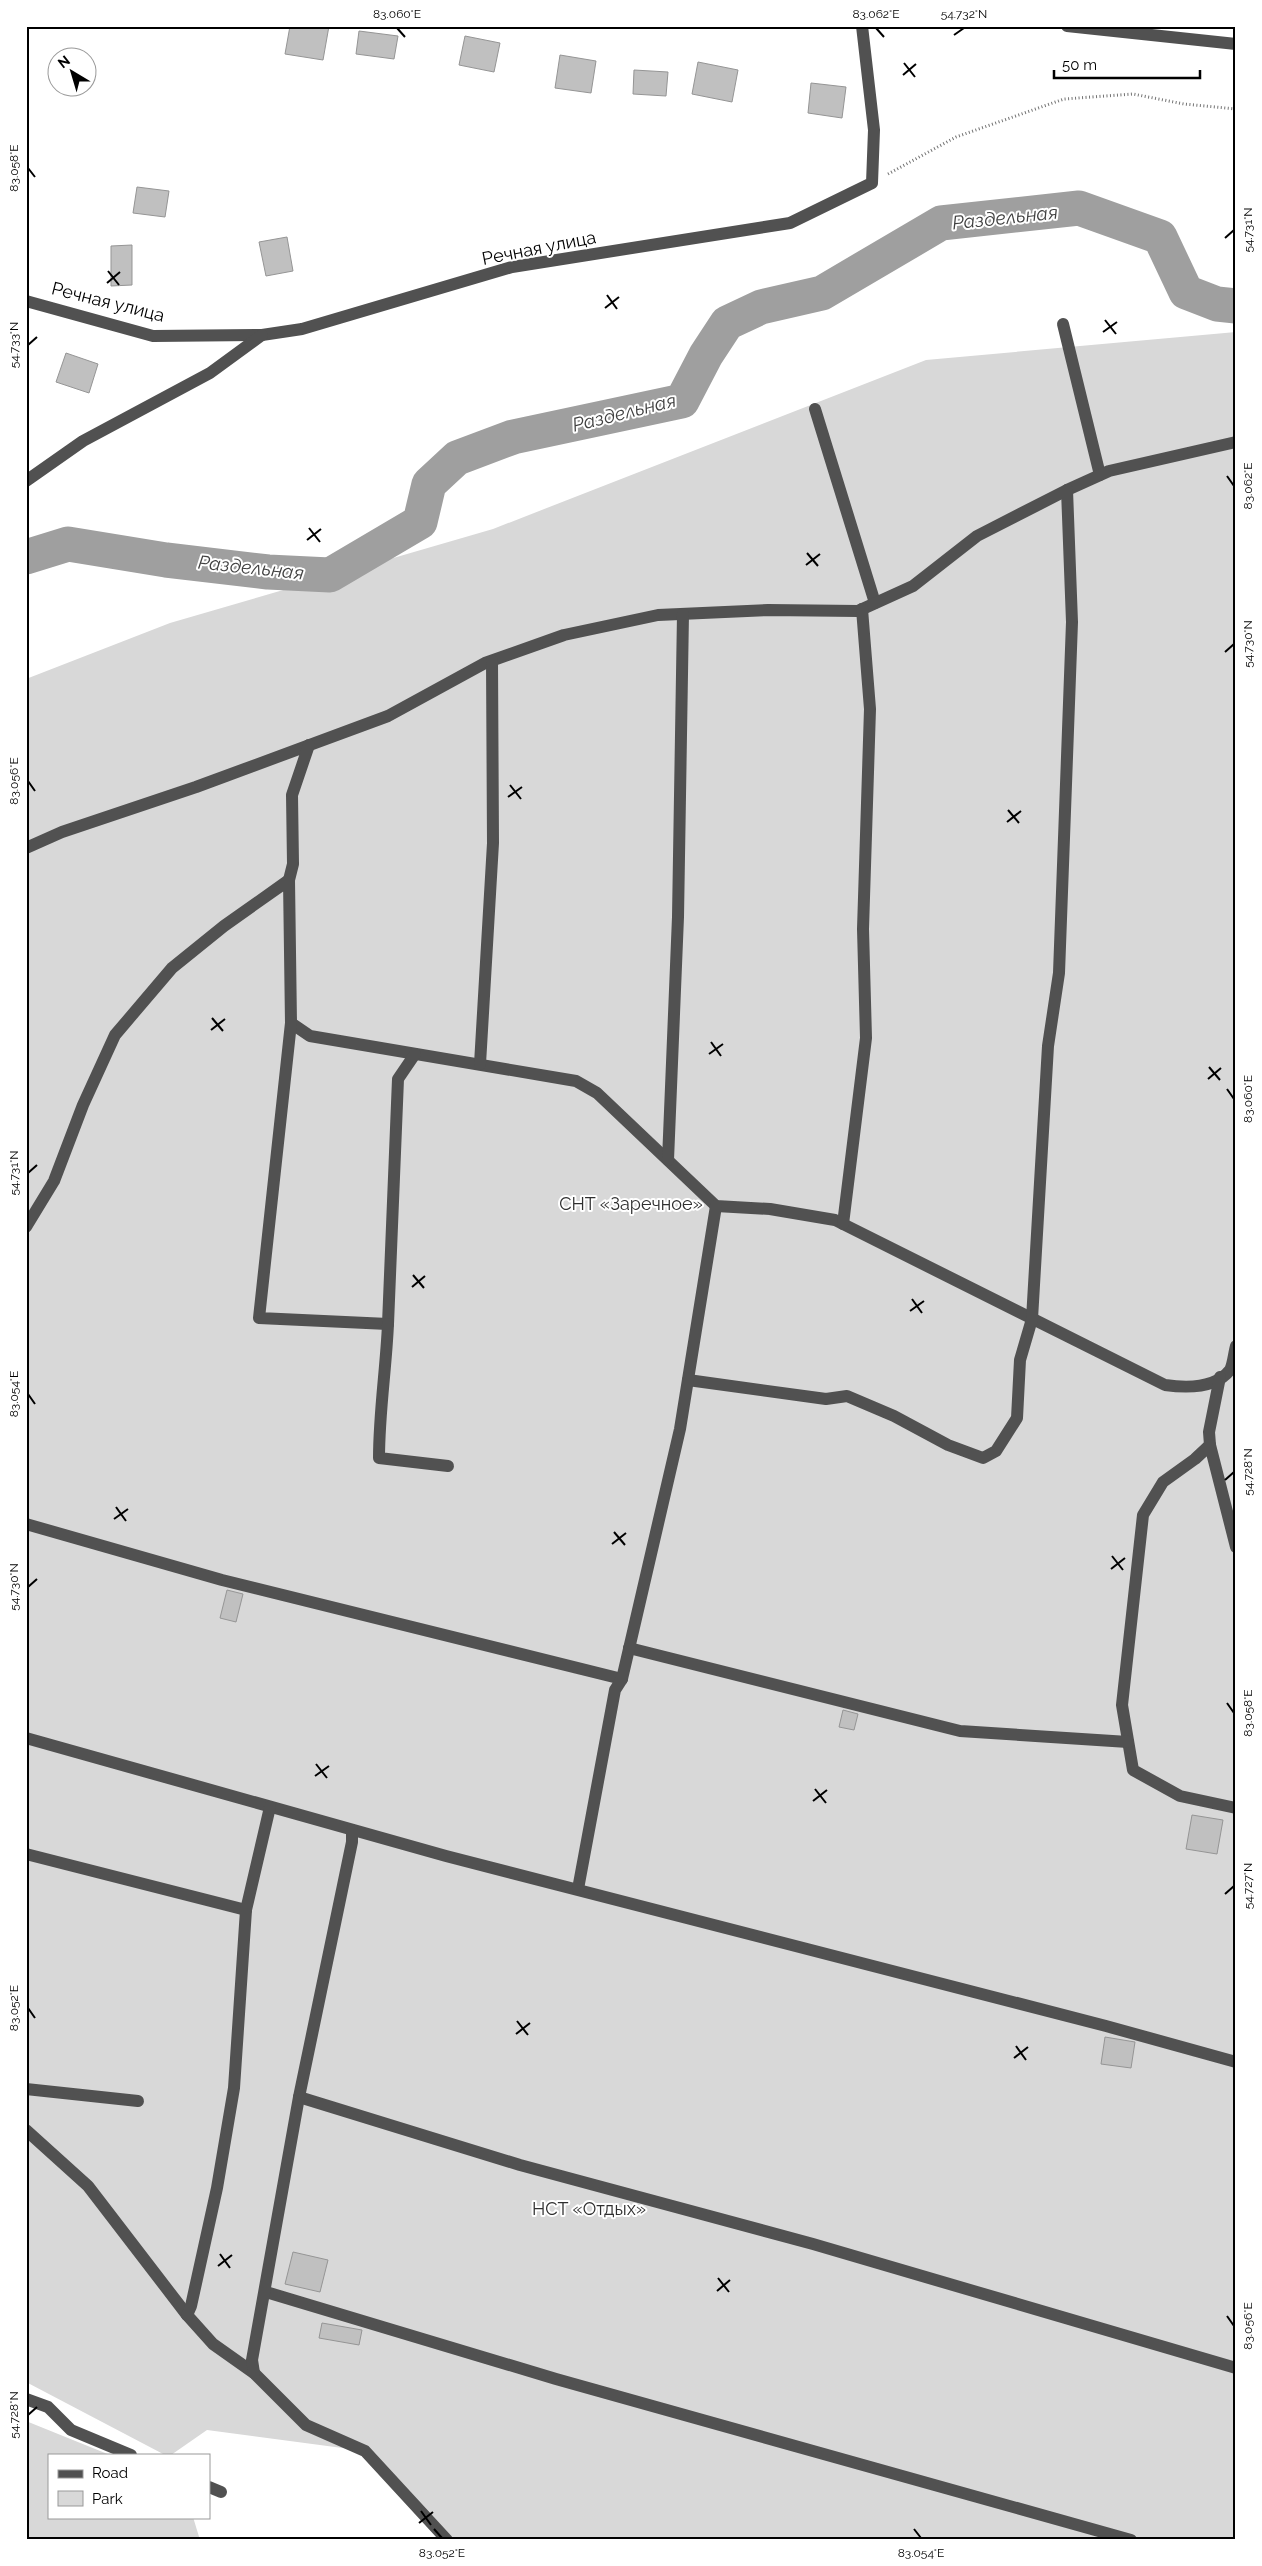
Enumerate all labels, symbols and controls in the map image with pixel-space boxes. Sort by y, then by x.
text: 83.060°E [373,7,421,21]
text: 83.062°E [853,7,899,21]
text: 54.732°N [941,7,987,21]
north arrow [48,48,98,98]
scale bar [1054,48,1201,80]
text: N [55,52,73,71]
text: 50 m [1062,56,1097,74]
text: 83.058°E [7,144,21,192]
water label: Раздельная [951,201,1059,233]
text: 54.731°N [1241,207,1255,253]
street label: Речная улица [480,226,598,269]
street label: Речная улица [49,277,167,326]
text: 54.733°N [7,322,21,368]
water label: Раздельная [570,388,678,436]
text: 83.062°E [1241,463,1255,509]
water label: Раздельная [197,551,305,583]
text: 54.730°N [1241,620,1255,668]
text: 83.056°E [7,757,21,805]
text: 83.060°E [1241,1075,1255,1123]
text: 54.731°N [7,1150,21,1196]
park label: СНТ «Заречное» [559,1193,703,1214]
text: 83.054°E [7,1371,21,1417]
text: 54.728°N [1241,1448,1255,1496]
text: 54.730°N [7,1563,21,1611]
text: 83.058°E [1241,1689,1255,1737]
text: 54.727°N [1241,1863,1255,1909]
text: 83.052°E [7,1985,21,2031]
park label: НСТ «Отдых» [532,2198,646,2219]
text: 83.056°E [1241,2302,1255,2350]
text: 54.728°N [7,2391,21,2439]
legend [48,2454,210,2518]
text: Road [92,2464,128,2482]
text: Park [92,2490,123,2508]
text: 83.052°E [419,2546,465,2560]
text: 83.054°E [898,2546,944,2560]

